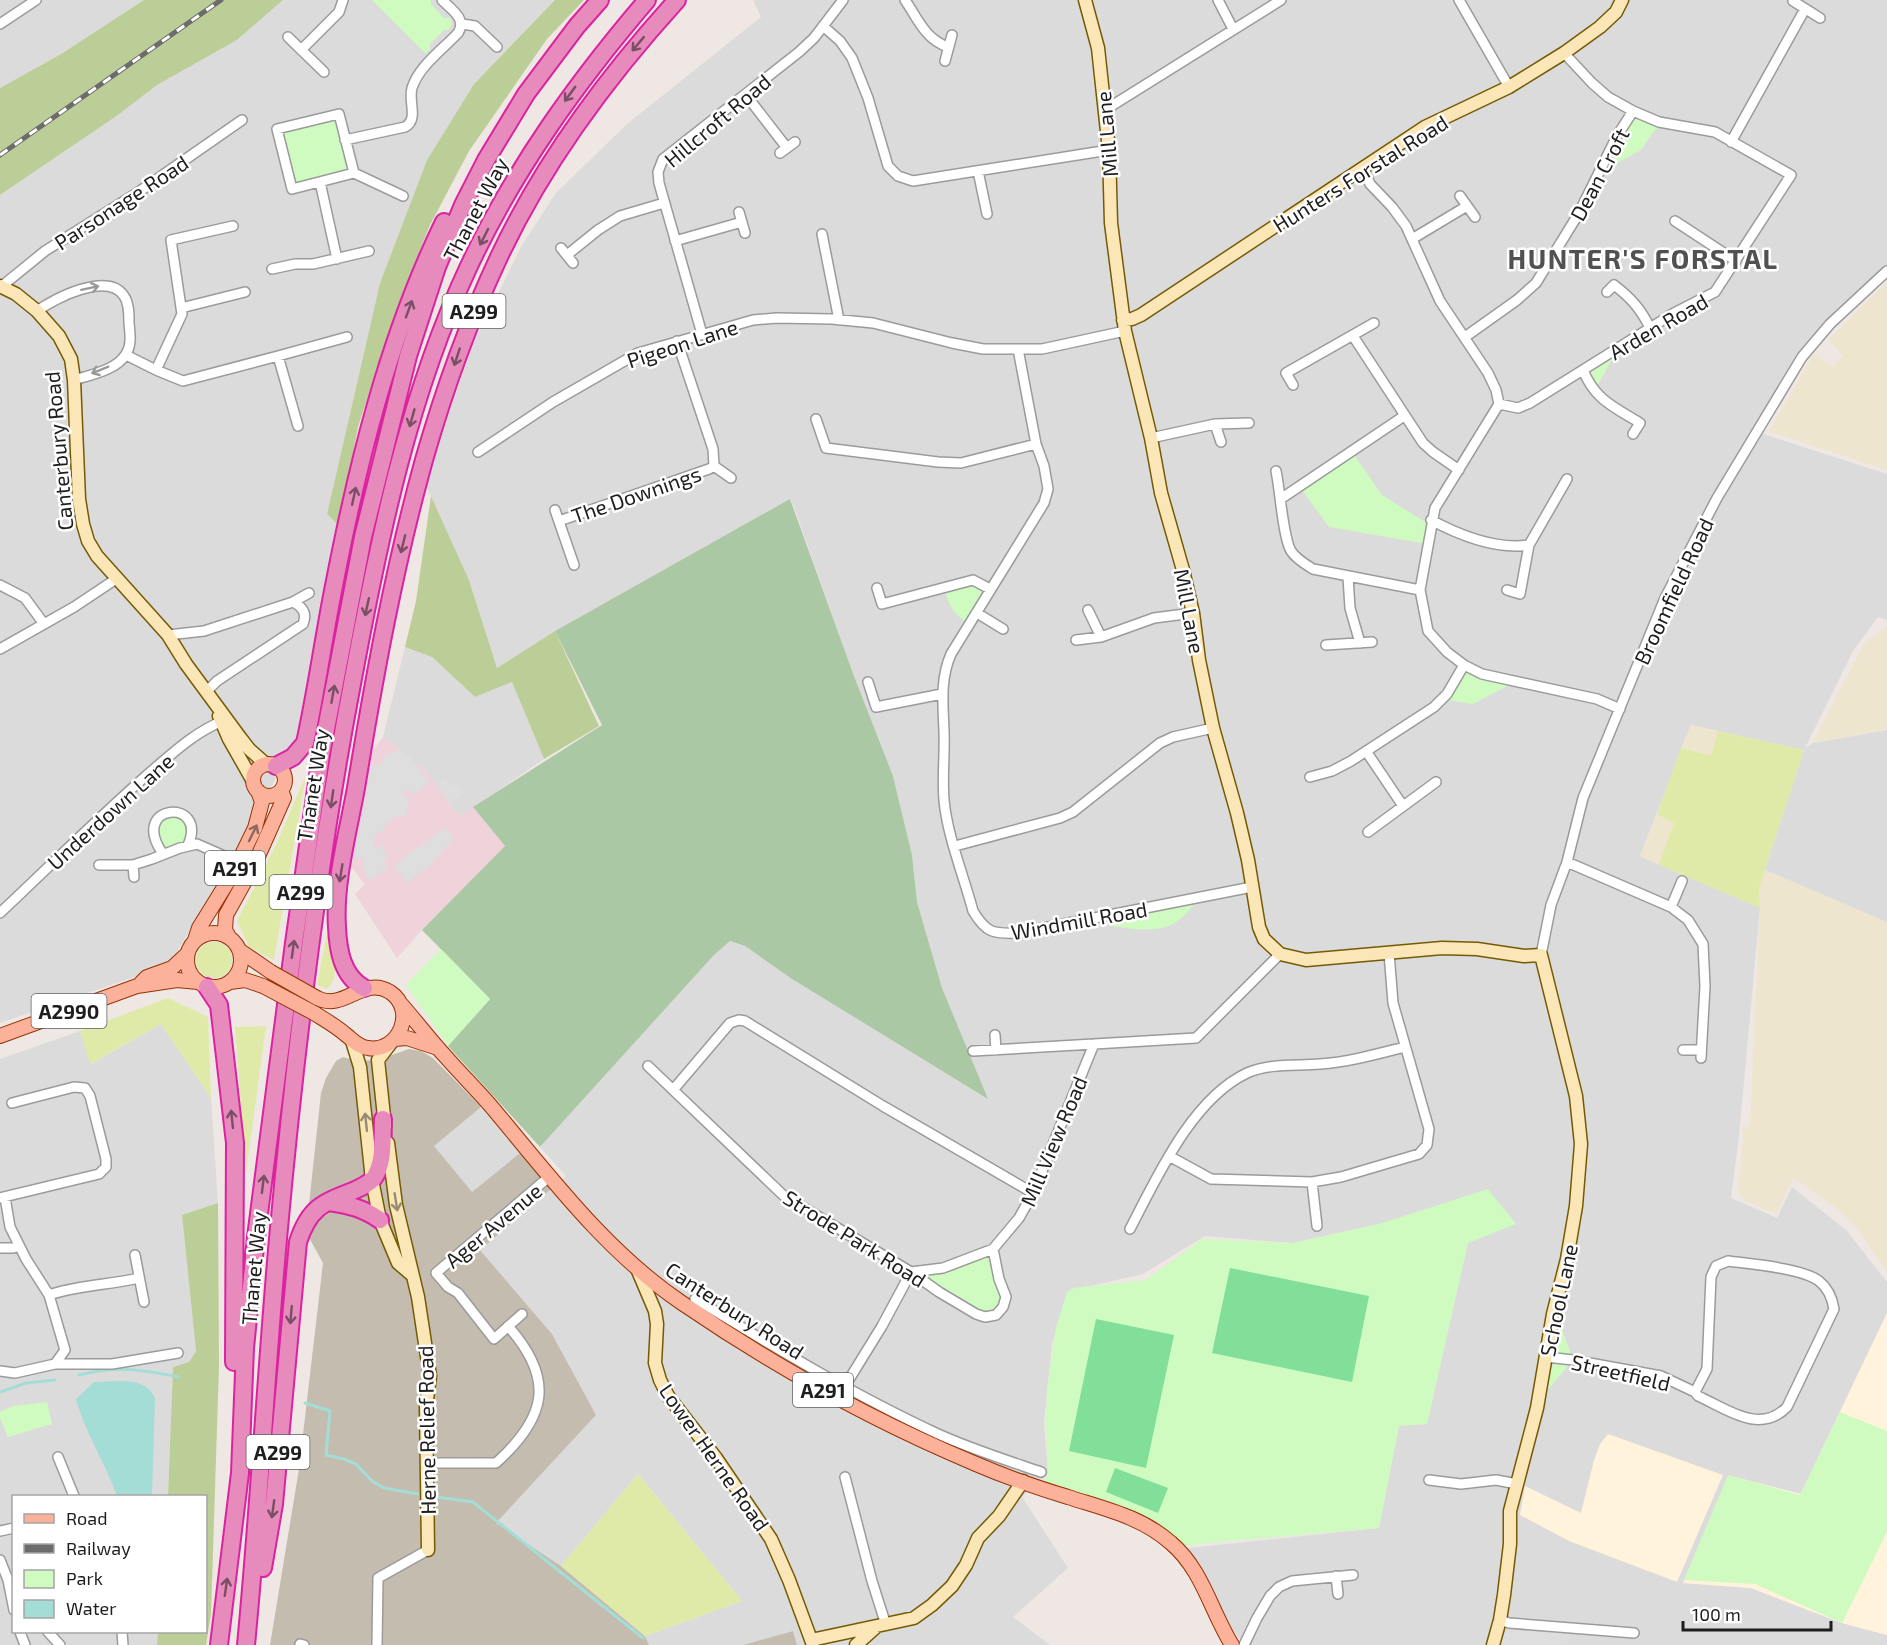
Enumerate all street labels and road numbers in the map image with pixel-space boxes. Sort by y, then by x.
street label: Hillcroft Road [659,68,775,172]
street label: Mill Lane [1090,90,1122,178]
street label: Hunters Forstal Road [1268,109,1452,237]
street label: Dean Croft [1564,123,1634,225]
street label: Parsonage Road [49,149,193,255]
street label: Thanet Way [437,153,513,265]
street label: Arden Road [1604,288,1712,364]
road number: A299 [442,294,506,328]
street label: Pigeon Lane [623,313,741,373]
street label: Canterbury Road [39,370,77,532]
street label: The Downings [568,460,704,528]
street label: Broomfield Road [1628,514,1718,668]
street label: Mill Lane [1170,566,1210,656]
street label: Thanet Way [291,727,333,843]
street label: Underdown Lane [42,748,178,874]
road number: A291 [205,851,265,885]
road number: A299 [270,875,332,909]
street label: Windmill Road [1009,896,1149,944]
road number: A2990 [32,994,106,1028]
street label: Mill View Road [1014,1072,1092,1210]
street label: Ager Avenue [440,1177,546,1273]
street label: Strode Park Road [779,1184,931,1292]
street label: Thanet Way [236,1210,270,1326]
street label: School Lane [1534,1241,1582,1359]
street label: Canterbury Road [661,1256,809,1364]
street label: Herne Relief Road [412,1345,440,1515]
street label: Streetfield [1569,1349,1673,1395]
road number: A291 [793,1373,853,1407]
street label: Lower Herne Road [655,1379,775,1535]
road number: A299 [246,1435,310,1469]

